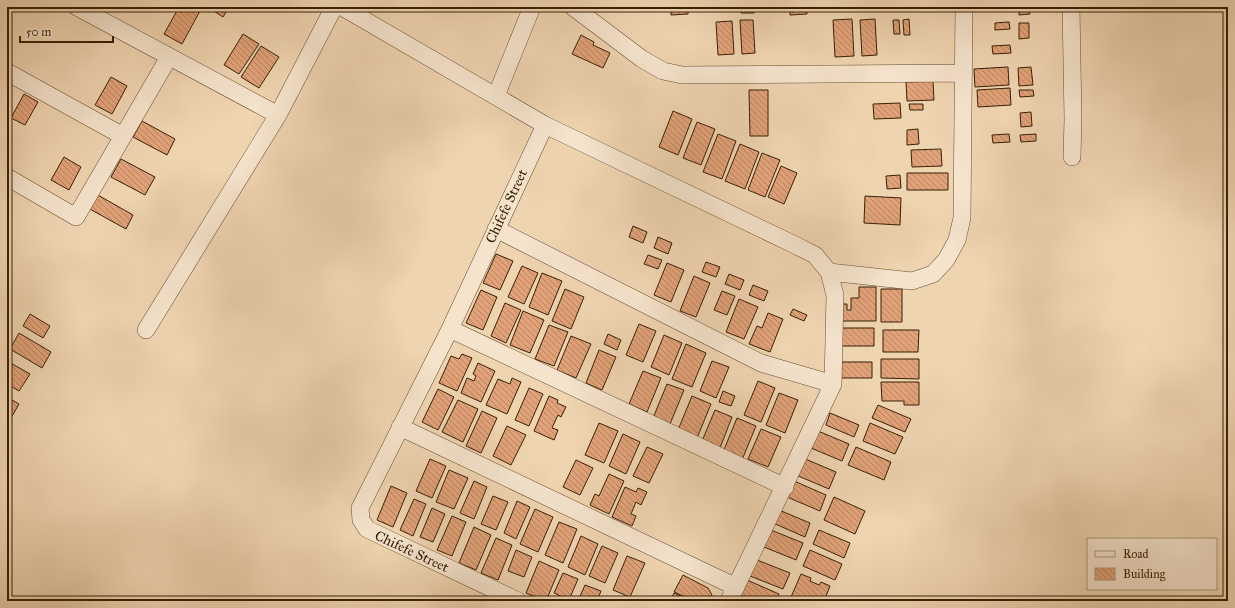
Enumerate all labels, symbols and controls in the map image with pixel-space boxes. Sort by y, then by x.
scale bar [20,18,113,44]
text: 50 m [26,25,51,39]
street label: Chifefe Street [482,166,531,246]
street label: Chifefe Street [372,527,452,576]
legend [1087,538,1217,590]
text: Road [1123,547,1149,561]
text: Building [1123,567,1166,582]

